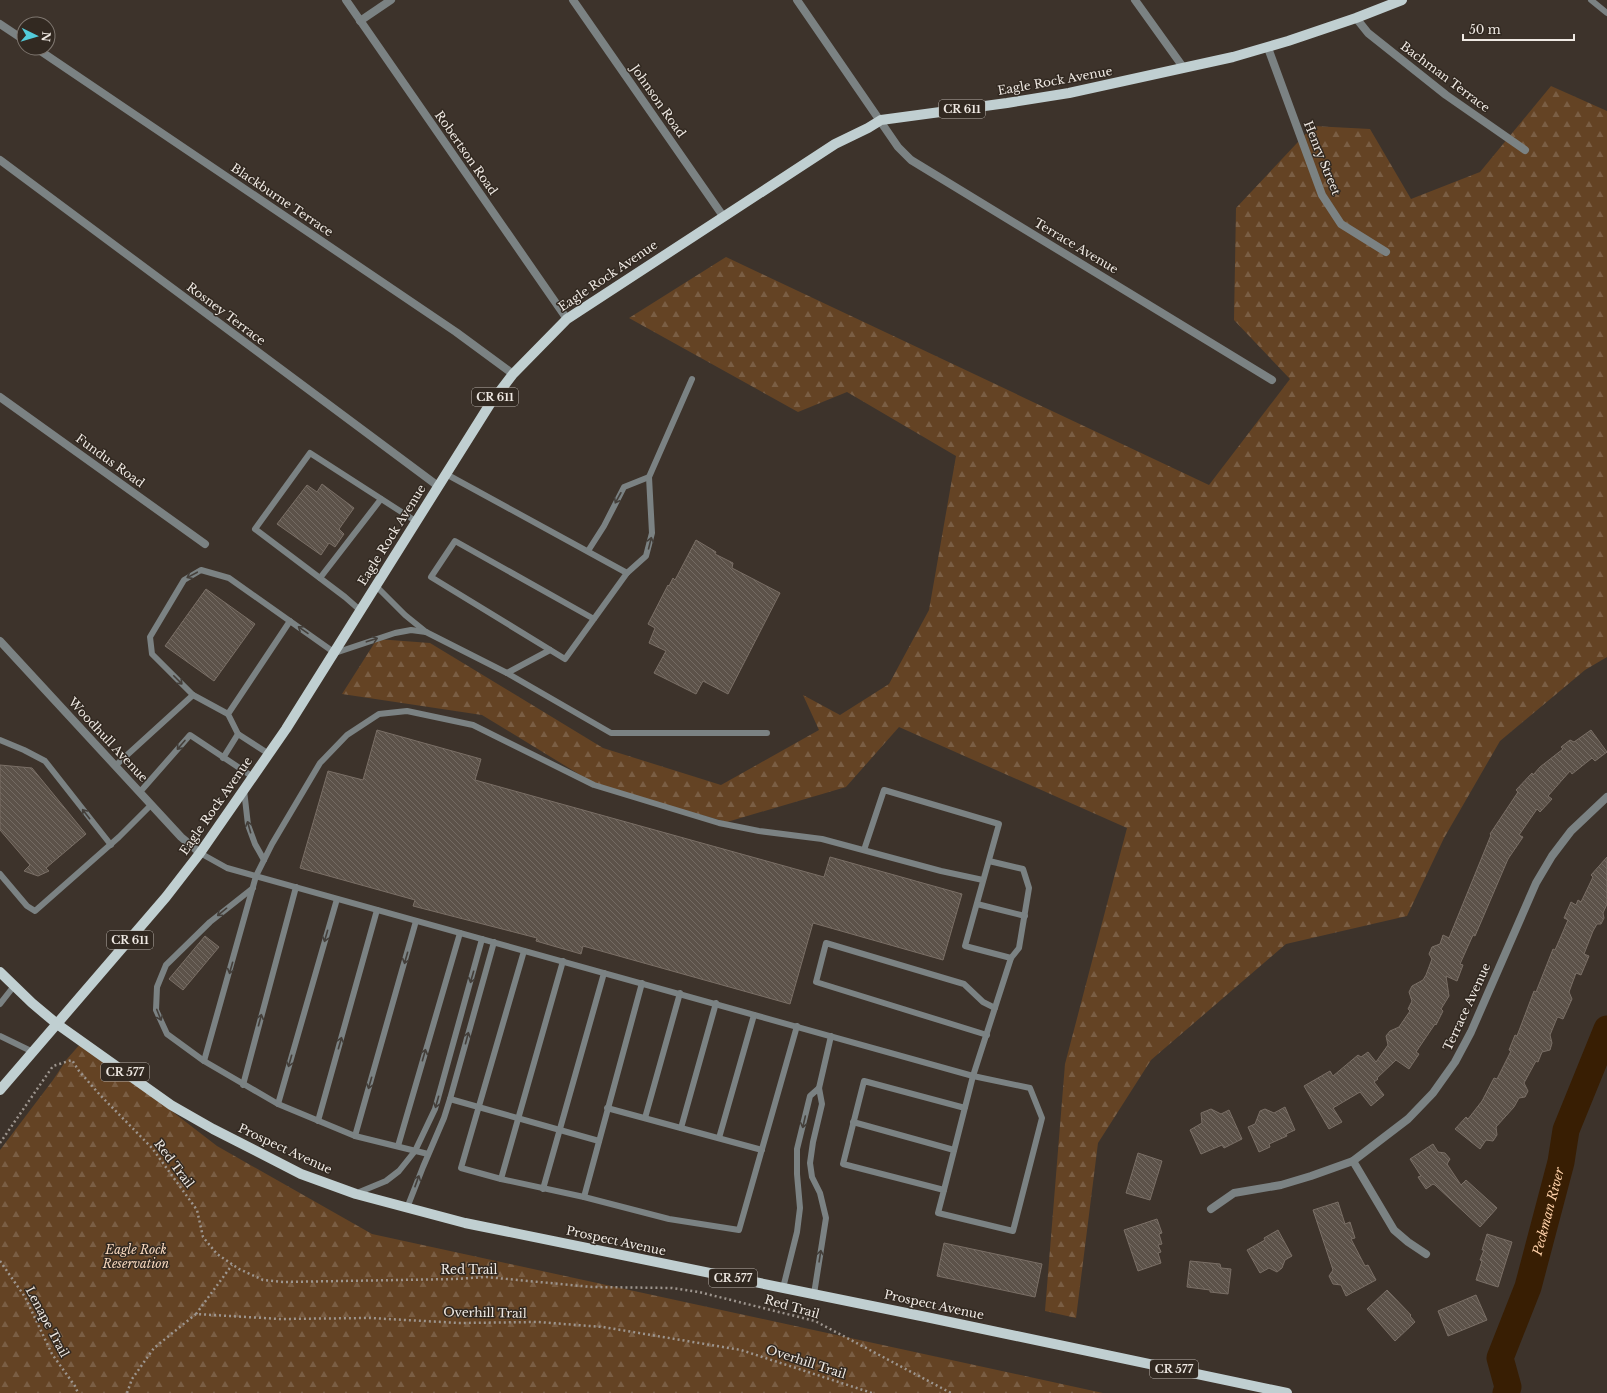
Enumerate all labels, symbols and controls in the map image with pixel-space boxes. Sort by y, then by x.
north arrow [16,16,56,56]
scale bar [1463,16,1574,42]
text: 50 m [1469,22,1501,37]
text: N [38,31,53,43]
street label: Bachman Terrace [1398,38,1493,115]
street label: Johnson Road [627,60,689,140]
street label: Eagle Rock Avenue [996,63,1114,98]
road number: CR 611 [939,100,985,118]
street label: Robertson Road [432,108,501,198]
street label: Henry Street [1301,119,1344,197]
street label: Blackburne Terrace [228,160,336,239]
street label: Terrace Avenue [1032,215,1121,277]
street label: Eagle Rock Avenue [555,237,660,314]
street label: Rosney Terrace [184,279,269,348]
road number: CR 611 [472,388,518,406]
street label: Fundus Road [73,431,148,491]
street label: Eagle Rock Avenue [354,481,429,588]
one-way arrow [613,491,621,503]
one-way arrow [646,536,654,549]
one-way arrow [186,572,198,579]
one-way arrow [298,626,309,634]
one-way arrow [365,635,377,643]
one-way arrow [173,675,183,685]
street label: Woodhull Avenue [65,694,151,785]
one-way arrow [177,740,186,751]
street label: Eagle Rock Avenue [176,754,255,858]
one-way arrow [82,809,90,820]
one-way arrow [245,820,252,833]
one-way arrow [217,908,228,916]
one-way arrow [322,929,329,942]
road number: CR 611 [107,931,153,949]
one-way arrow [402,951,409,964]
street label: Terrace Avenue [1440,960,1494,1053]
one-way arrow [226,961,234,974]
one-way arrow [468,970,475,983]
one-way arrow [155,1009,163,1021]
one-way arrow [257,1014,265,1027]
one-way arrow [464,1032,472,1045]
one-way arrow [337,1037,344,1050]
one-way arrow [421,1049,428,1062]
one-way arrow [286,1054,293,1067]
road number: CR 577 [101,1063,149,1081]
one-way arrow [366,1076,373,1089]
one-way arrow [433,1095,440,1108]
one-way arrow [799,1115,807,1128]
street label: Prospect Avenue [236,1120,335,1177]
street label: Red Trail [151,1137,197,1191]
water label: Peckman River [1528,1165,1568,1258]
one-way arrow [414,1175,422,1187]
street label: Prospect Avenue [565,1223,668,1258]
park label: Eagle Rock Reservation [102,1242,170,1271]
one-way arrow [816,1250,824,1263]
street label: Red Trail [441,1262,497,1277]
road number: CR 577 [709,1269,757,1287]
street label: Lenape Trail [23,1284,72,1360]
street label: Prospect Avenue [883,1287,986,1322]
street label: Red Trail [763,1292,821,1322]
street label: Overhill Trail [443,1304,527,1321]
street label: Overhill Trail [764,1342,848,1382]
road number: CR 577 [1150,1360,1198,1378]

